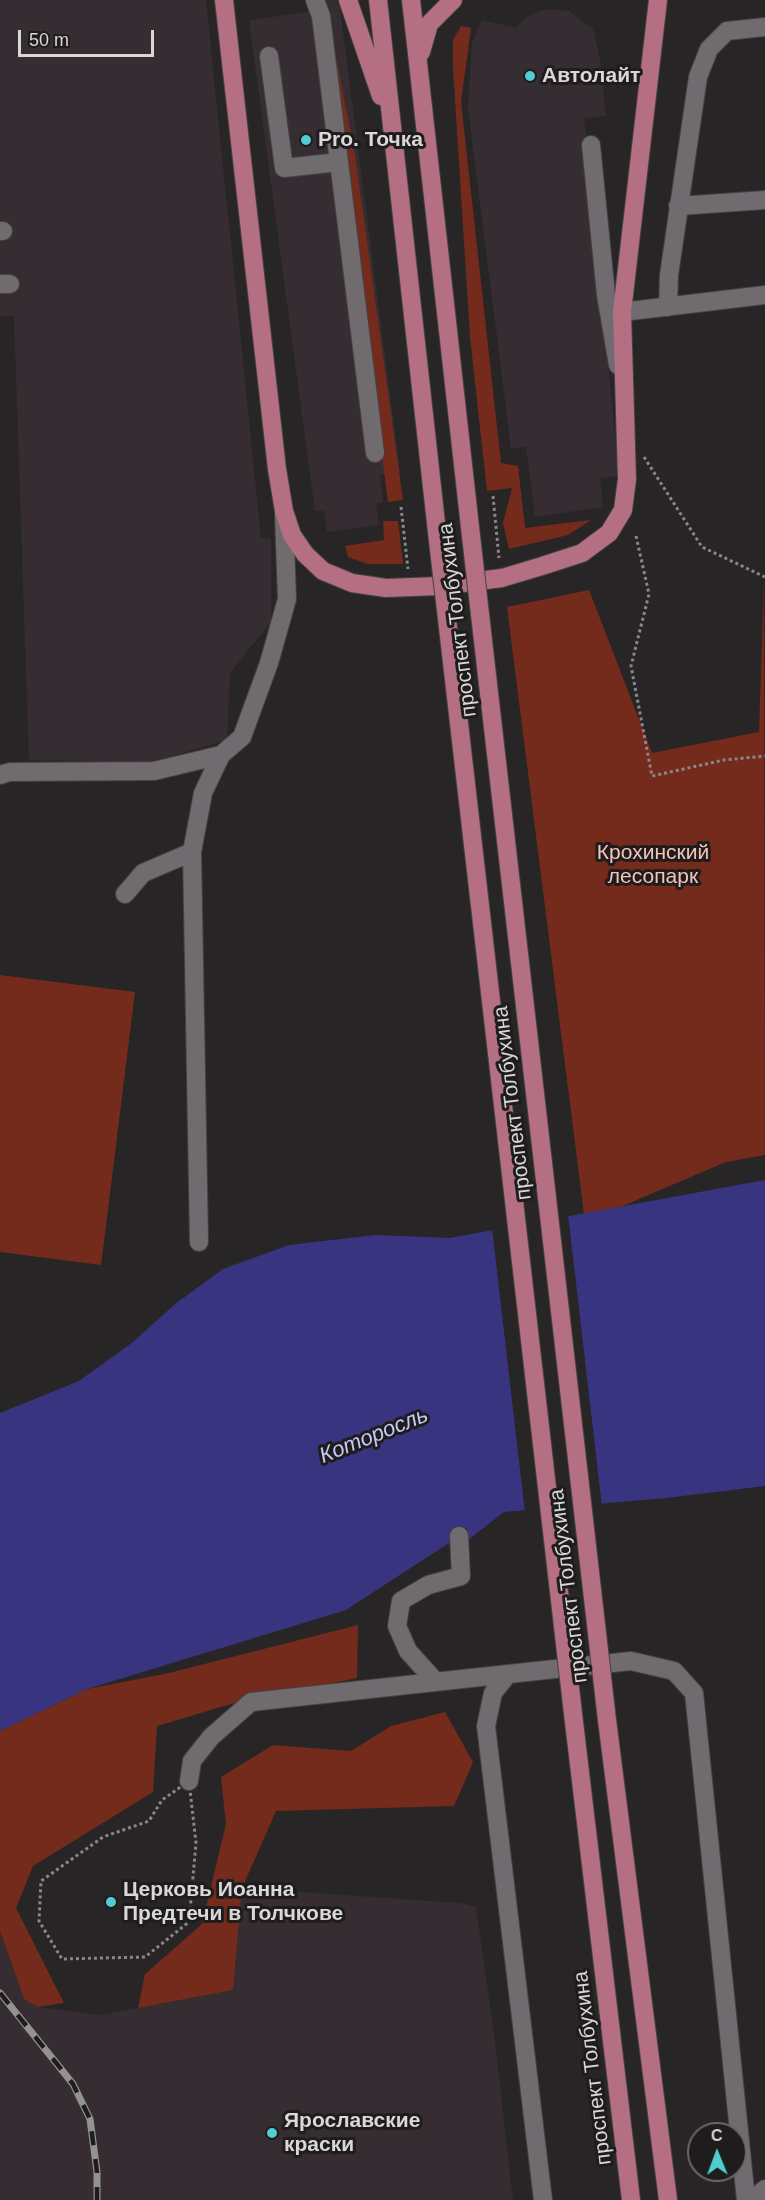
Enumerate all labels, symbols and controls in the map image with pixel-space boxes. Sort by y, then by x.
scale bar [21,18,158,56]
text: 50 m [29,30,69,50]
place label: Автолайт [542,63,640,89]
marker: Автолайт [523,69,537,83]
place label: Pro. Точка [318,127,423,153]
marker: Pro. Точка [299,133,313,147]
street label: проспект Толбухина [434,521,482,719]
park label: Крохинский лесопарк [597,840,709,890]
street label: проспект Толбухина [489,1004,537,1202]
water label: Которосль [316,1402,432,1470]
street label: проспект Толбухина [545,1487,593,1685]
place label: Церковь Иоанна Предтечи в Толчкове [123,1877,343,1927]
marker: Церковь Иоанна Предтечи в Толчкове [104,1895,118,1909]
street label: проспект Толбухина [569,1969,617,2167]
place label: Ярославские краски [284,2108,420,2158]
north arrow [687,2122,747,2182]
marker: Ярославские краски [265,2126,279,2140]
text: С [711,2127,723,2144]

